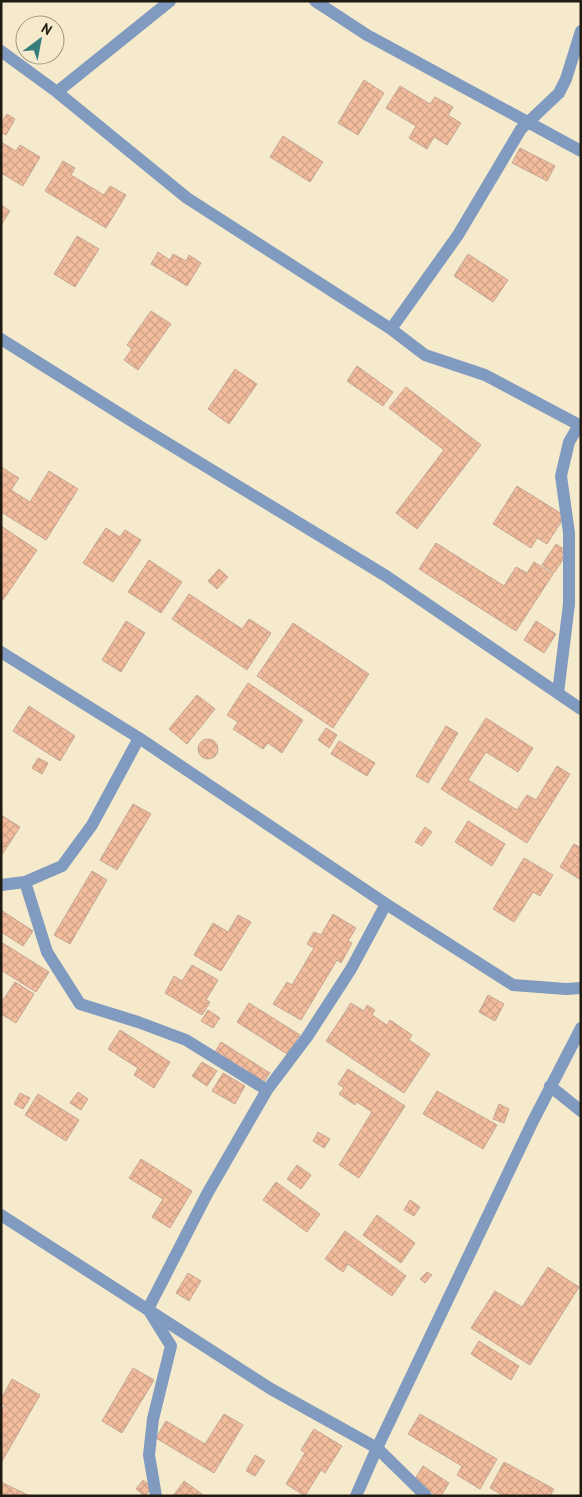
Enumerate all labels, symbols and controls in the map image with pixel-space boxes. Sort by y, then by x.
north arrow [15,15,65,65]
text: N [38,19,56,39]

